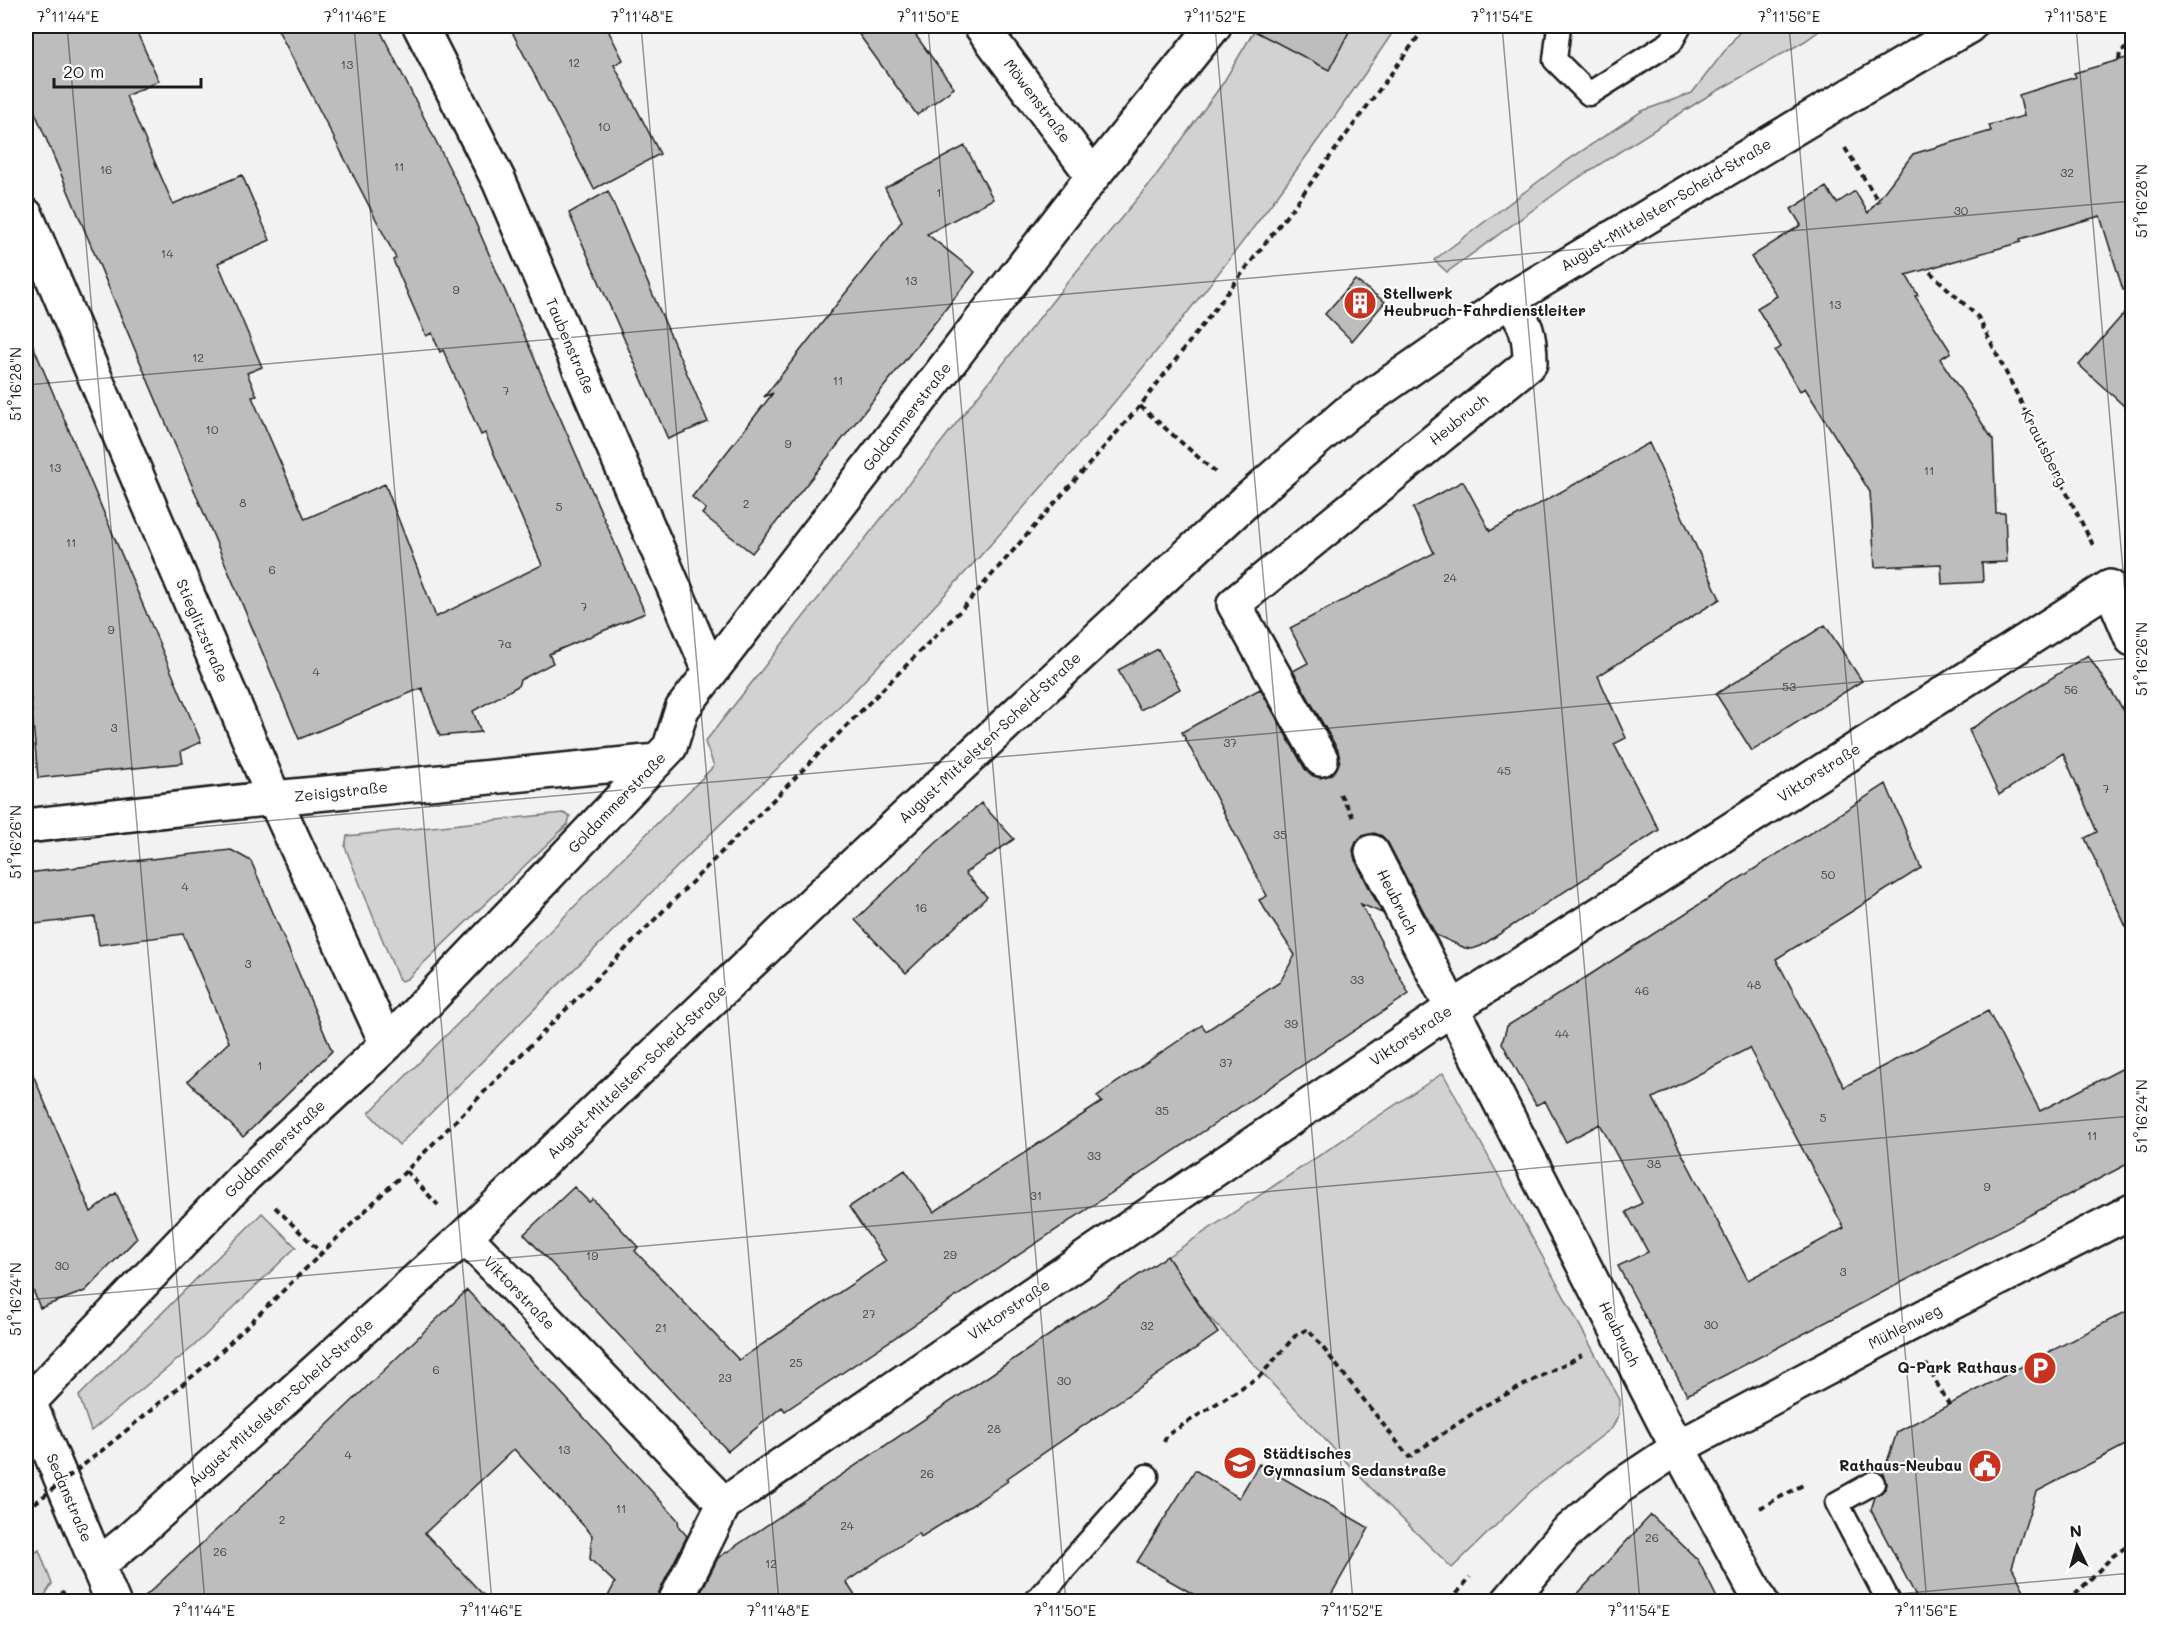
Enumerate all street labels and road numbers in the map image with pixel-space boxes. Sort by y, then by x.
street label: Möwenstraße [1000,55,1076,146]
street label: August-Mittelsten-Scheid-Straße [1556,133,1775,275]
street label: Taubenstraße [542,294,600,397]
street label: Goldammerstraße [857,358,955,475]
street label: Heubruch [1425,389,1492,449]
street label: Krautsberg [2017,406,2073,489]
street label: Stieglitzstraße [172,576,234,685]
street label: August-Mittelsten-Scheid-Straße [894,647,1085,827]
street label: Viktorstraße [1773,738,1864,806]
street label: Goldammerstraße [563,748,670,857]
street label: Zeisigstraße [293,776,389,806]
street label: Heubruch [1373,865,1423,938]
street label: August-Mittelsten-Scheid-Straße [542,980,730,1163]
street label: Viktorstraße [1366,1000,1455,1070]
street label: Goldammerstraße [220,1095,329,1202]
street label: Viktorstraße [480,1251,560,1333]
street label: Viktorstraße [964,1274,1053,1344]
street label: Heubruch [1595,1297,1645,1370]
street label: Mühlenweg [1865,1299,1945,1353]
street label: August-Mittelsten-Scheid-Straße [184,1314,377,1491]
street label: Sedanstraße [42,1450,98,1545]

